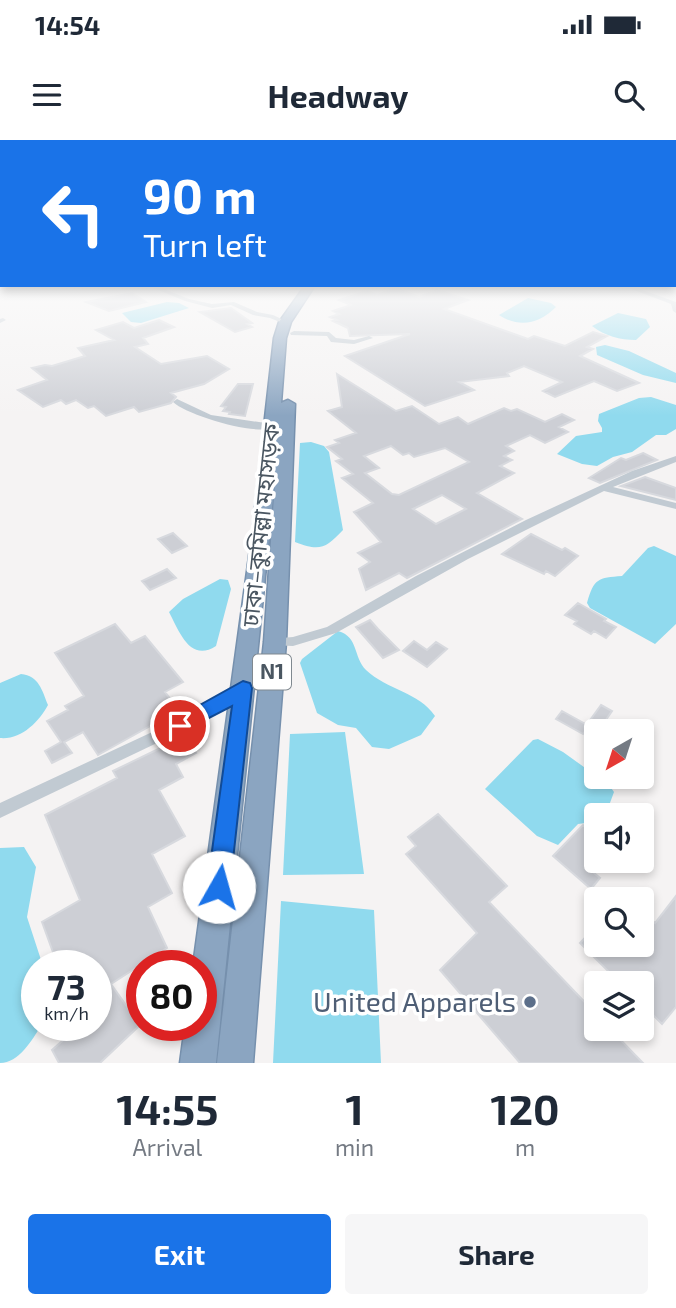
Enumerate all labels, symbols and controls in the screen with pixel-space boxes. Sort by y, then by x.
text: 14:54 [35,9,100,40]
icon: menu [28,76,66,114]
text: Headway [268,76,408,114]
icon: search [610,76,648,114]
text: 90 m [143,165,257,224]
icon: left [28,168,119,259]
text: Turn left [143,225,267,263]
street label: ঢাকা–কুমিল্লা মহাসড়ক [235,422,286,629]
road number: N1 [253,654,291,690]
pin [150,696,210,756]
icon: arrive [161,707,199,745]
north arrow [584,719,654,789]
map controls [584,719,654,1041]
button: sound [584,803,654,873]
position arrow [182,850,256,924]
button: search [584,887,654,957]
speed limit sign: 80 [126,950,217,1041]
text: 73 [47,965,86,1007]
button: layers [584,971,654,1041]
place label: United Apparels [313,984,516,1018]
marker: United Apparels [522,994,538,1010]
text: km/h [44,1002,89,1024]
text: 14:55 [116,1083,218,1133]
text: 1 [345,1083,364,1133]
text: 120 [491,1083,560,1133]
text: Arrival [132,1133,202,1161]
text: min [335,1133,374,1161]
text: m [515,1133,535,1161]
button: Exit [28,1214,331,1294]
button: Share [345,1214,648,1294]

